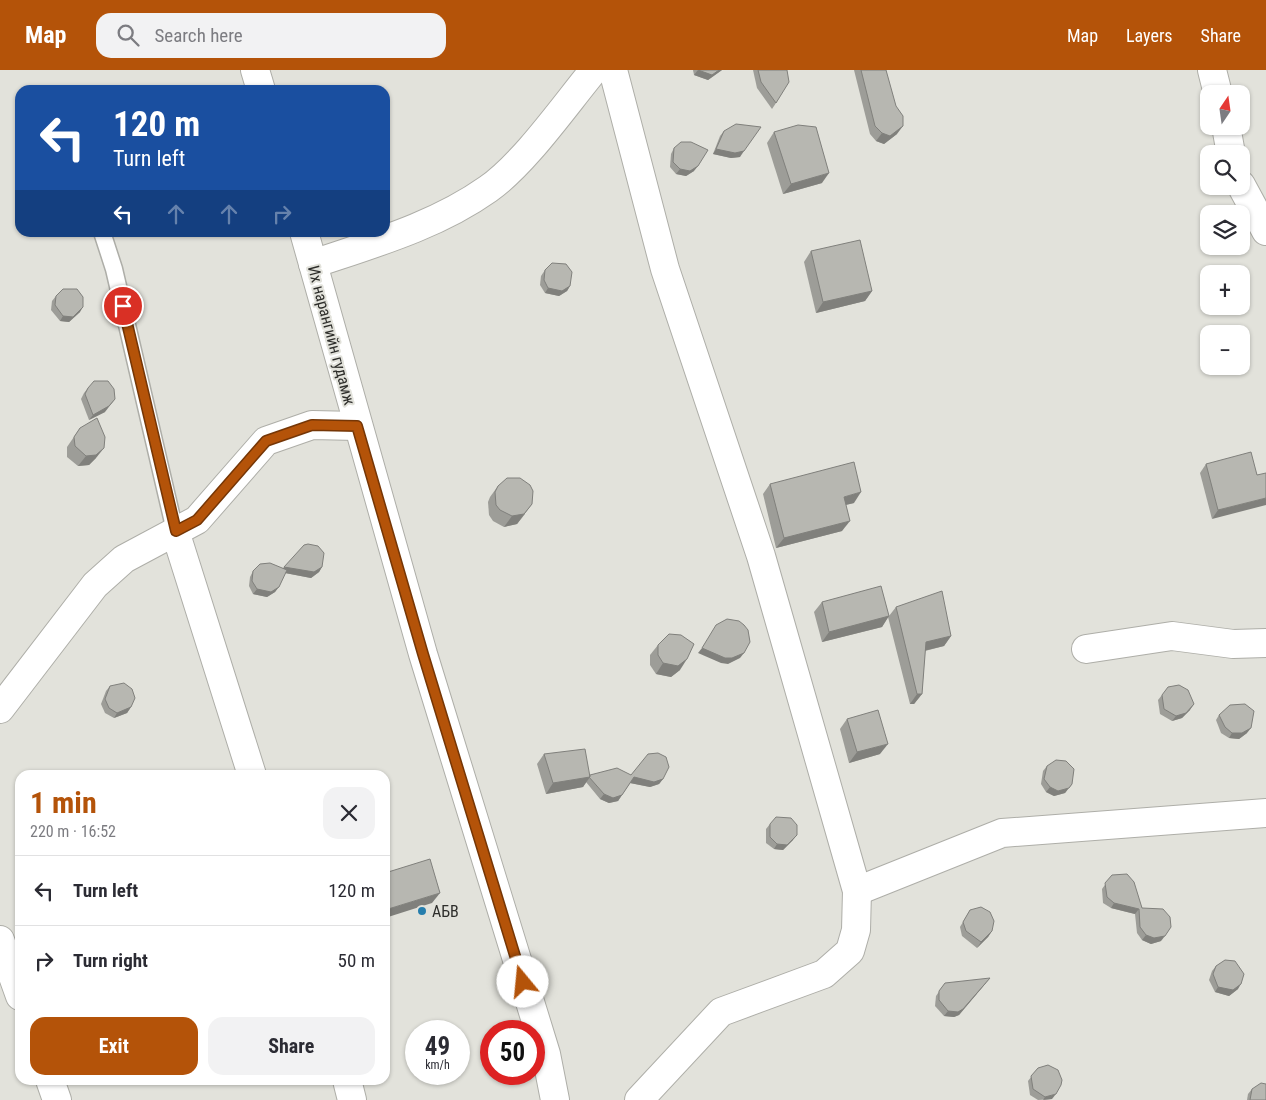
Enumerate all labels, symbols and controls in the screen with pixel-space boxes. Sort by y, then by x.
search box [96,13,446,58]
text: Map [25,21,66,49]
icon: search [114,21,142,49]
text: Search here [154,24,243,47]
text: Map [1067,25,1098,46]
text: Layers [1126,25,1173,46]
text: Share [1201,25,1241,46]
north arrow [1200,85,1250,135]
map controls [1200,85,1250,375]
text: 120 m [113,104,200,145]
icon: left [30,105,95,170]
button: search [1200,145,1250,195]
text: Turn left [113,146,185,171]
icon: left [109,200,137,228]
icon: ahead [162,200,190,228]
icon: ahead [215,200,243,228]
icon: right [268,200,296,228]
button: layers [1200,205,1250,255]
street label: Их нарангийн гудамж [304,263,359,407]
button: + [1200,265,1250,315]
pin [102,285,144,327]
icon: arrive [109,292,137,320]
button: − [1200,325,1250,375]
text: 1 min [30,785,97,820]
button: close [323,787,375,839]
text: 220 m · 16:52 [30,822,116,841]
icon: left [30,877,58,905]
text: Turn left [73,879,138,902]
text: 120 m [328,879,375,902]
place label: АБВ [432,902,459,921]
marker: АБВ [416,905,428,917]
icon: right [30,947,58,975]
text: Turn right [73,949,148,972]
text: 50 m [338,949,375,972]
position arrow [496,955,548,1007]
button: Exit [30,1017,198,1075]
button: Share [208,1017,375,1075]
speed limit sign: 50 [480,1020,545,1085]
text: 49 [425,1032,450,1061]
text: km/h [425,1058,450,1072]

